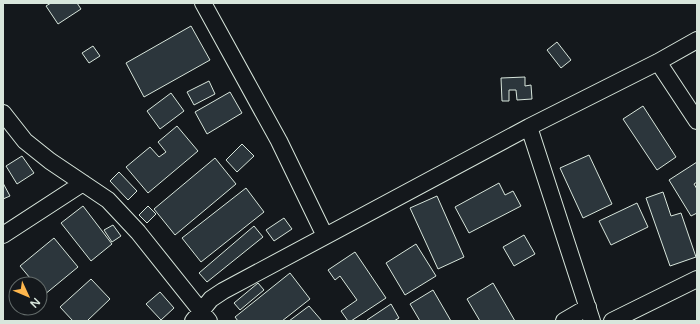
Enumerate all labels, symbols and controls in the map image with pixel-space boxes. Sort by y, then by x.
north arrow [8,276,48,316]
text: N [27,295,43,310]

